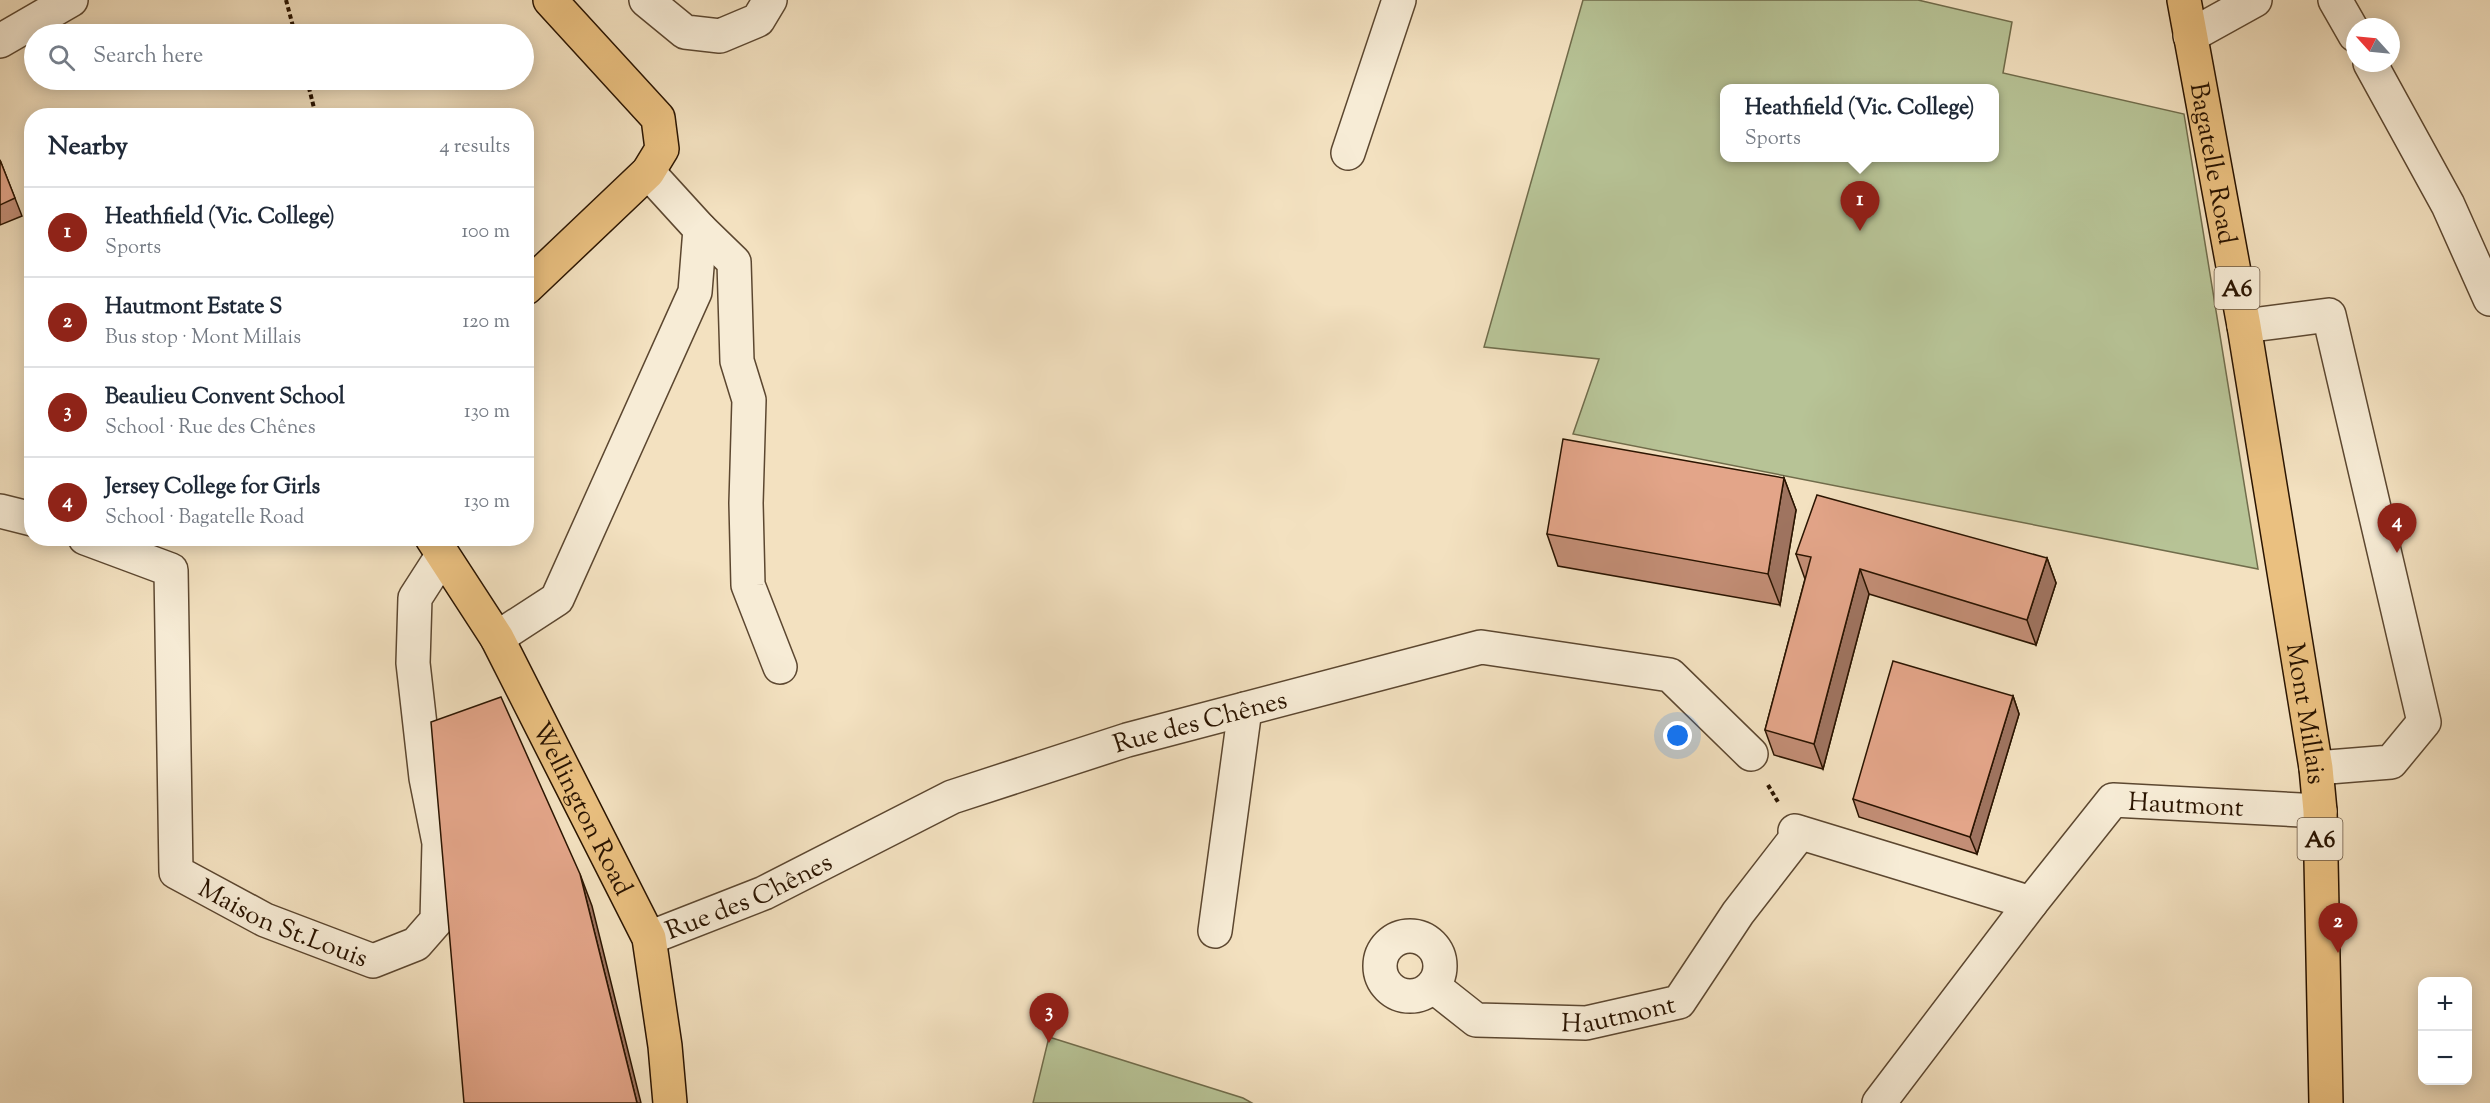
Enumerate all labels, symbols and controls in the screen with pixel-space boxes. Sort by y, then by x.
north arrow [2346,18,2400,72]
search box [24,24,534,90]
icon: search [45,41,78,74]
text: Search here [93,41,203,73]
street label: Bagatelle Road [2179,80,2245,248]
popup [1720,84,1999,162]
text: Heathfield (Vic. College) [1745,93,1974,125]
text: Sports [1745,125,1801,154]
text: Nearby [48,129,128,166]
text: 4 results [439,133,510,162]
pin: 1 [1840,182,1880,231]
text: Heathfield (Vic. College) [105,202,335,234]
text: 1 [64,218,71,247]
text: 100 m [461,218,510,247]
text: Sports [105,234,161,263]
road number: A6 [2214,267,2260,309]
text: Hautmont Estate S [105,292,282,324]
text: 2 [63,308,72,337]
text: 120 m [462,308,510,337]
text: Bus stop · Mont Millais [105,324,301,353]
text: Beaulieu Convent School [105,382,345,414]
text: 3 [63,398,72,427]
text: 130 m [464,398,510,427]
text: School · Rue des Chênes [105,414,316,443]
text: Jersey College for Girls [105,472,320,504]
text: 4 [62,488,73,517]
text: 130 m [464,488,510,517]
text: School · Bagatelle Road [105,504,304,533]
pin: 4 [2378,504,2416,553]
street label: Mont Millais [2275,640,2333,786]
street label: Rue des Chênes [1109,683,1292,764]
street label: Wellington Road [521,716,641,903]
your location [1663,721,1692,750]
street label: Hautmont [2127,785,2245,828]
road number: A6 [2298,818,2342,860]
street label: Rue des Chênes [661,845,839,951]
street label: Maison St.Louis [191,871,373,978]
pin: 2 [2318,904,2358,953]
map controls [2418,977,2472,1085]
button: + [2418,977,2472,1031]
street label: Hautmont [1561,987,1679,1044]
pin: 3 [1030,994,1068,1043]
button: − [2418,1031,2472,1085]

